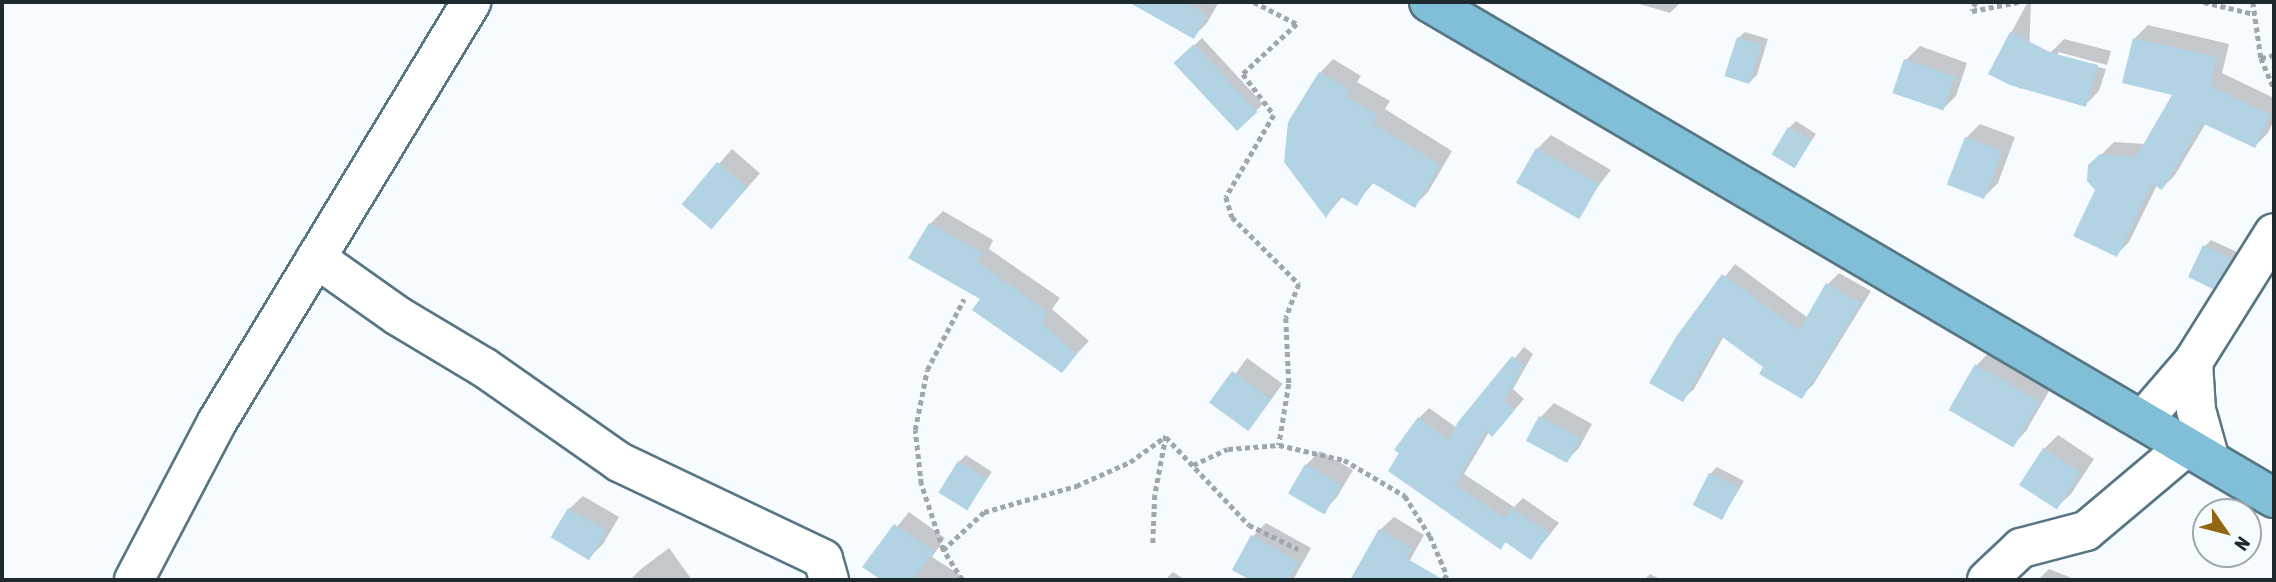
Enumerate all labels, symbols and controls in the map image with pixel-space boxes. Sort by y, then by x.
north arrow [2192,498,2262,568]
text: N [2230,533,2255,555]

